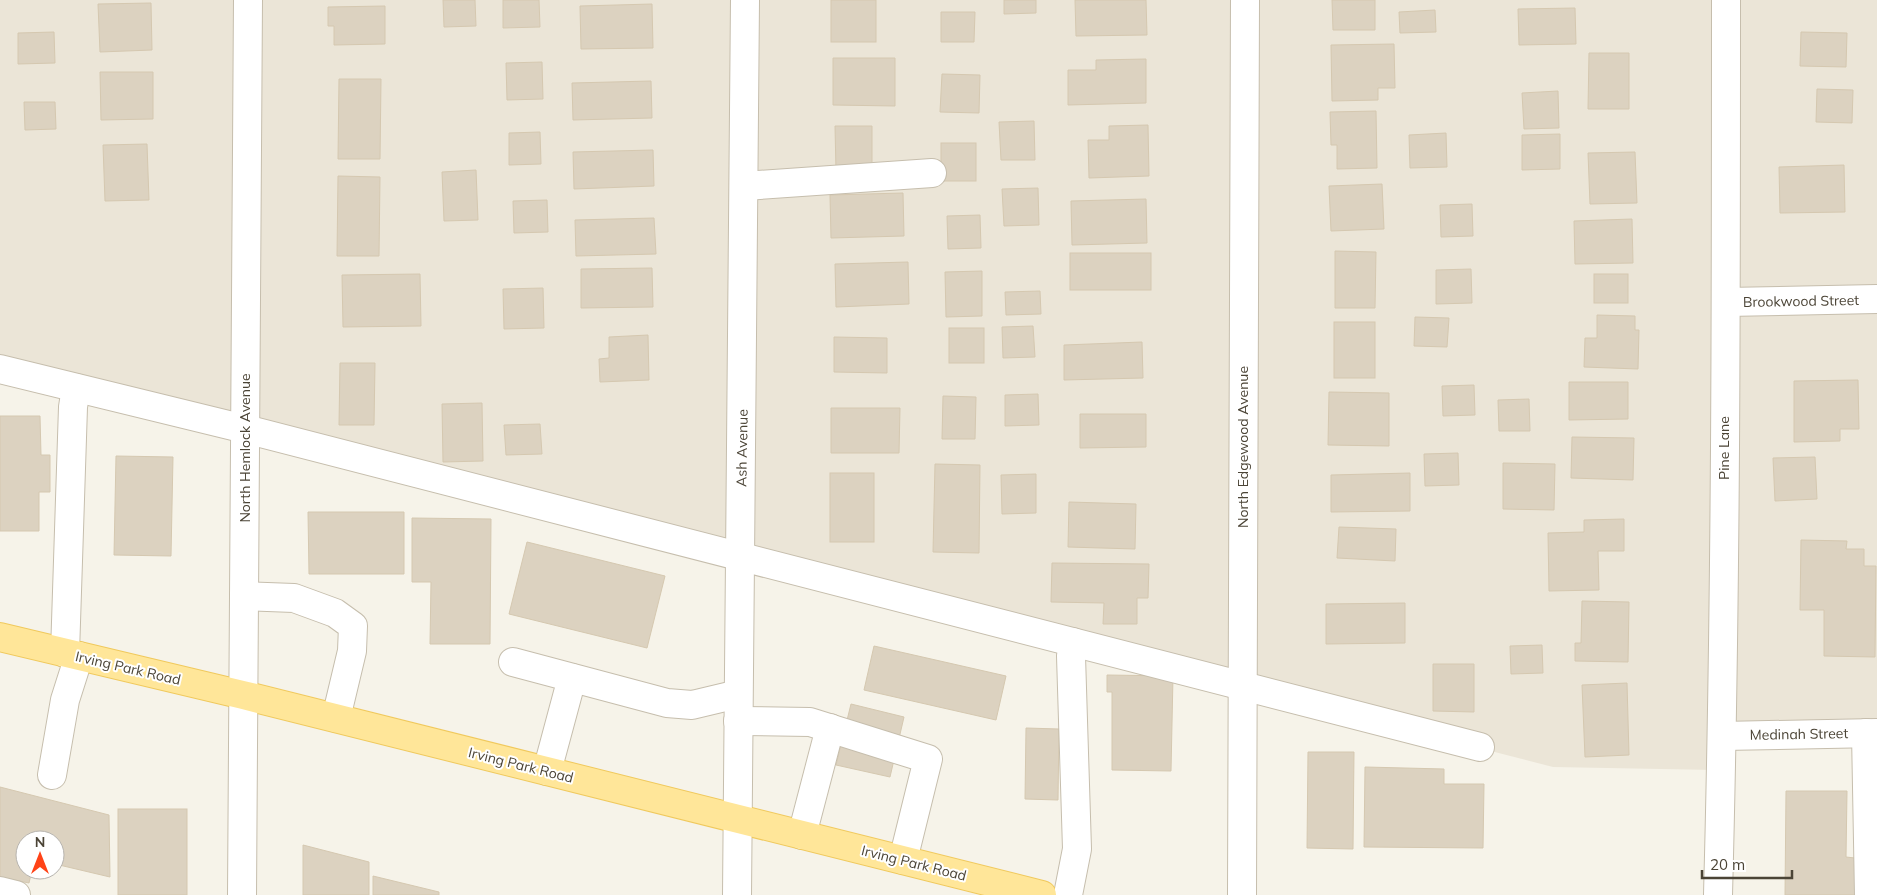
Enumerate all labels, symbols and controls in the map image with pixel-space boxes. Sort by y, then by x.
street label: Brookwood Street [1743,291,1859,311]
street label: North Edgewood Avenue [1234,366,1252,528]
street label: North Hemlock Avenue [236,373,254,523]
street label: Ash Avenue [732,409,752,487]
street label: Pine Lane [1715,416,1733,480]
street label: Irving Park Road [74,647,182,689]
street label: Medinah Street [1750,724,1849,744]
street label: Irving Park Road [467,743,575,787]
north arrow [15,830,65,880]
text: N [35,833,45,851]
street label: Irving Park Road [860,841,968,885]
scale bar [1702,848,1792,880]
text: 20 m [1710,855,1745,874]

